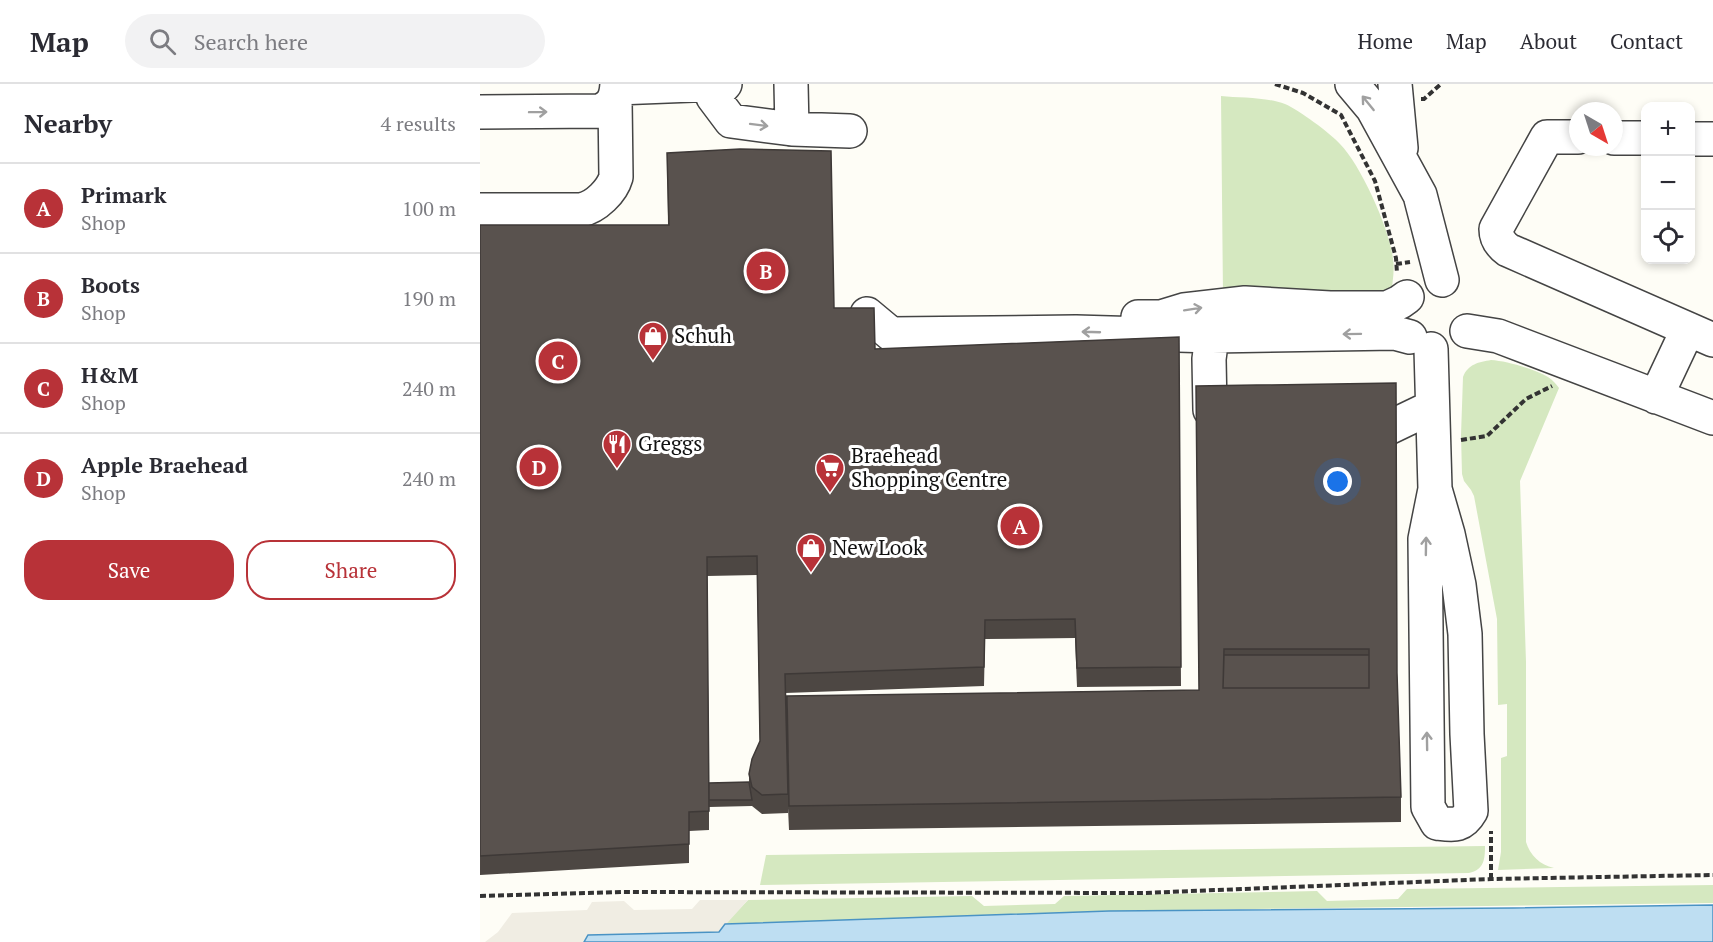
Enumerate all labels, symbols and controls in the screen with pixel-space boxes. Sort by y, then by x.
search box [125,14,545,68]
text: Map [30,23,89,60]
icon: search [146,25,179,58]
text: Search here [194,27,308,56]
text: Home [1357,27,1413,55]
text: Map [1446,27,1487,55]
text: About [1520,27,1577,55]
text: Contact [1610,27,1683,55]
one-way arrow [1362,96,1375,112]
north arrow [1569,102,1623,156]
map controls [1641,102,1695,264]
button: + [1641,102,1695,156]
text: Nearby [24,106,112,140]
one-way arrow [528,106,548,118]
text: 4 results [381,110,456,137]
one-way arrow [748,119,768,130]
button: − [1641,156,1695,210]
text: Primark [81,180,167,209]
text: A [36,195,51,222]
text: 100 m [402,195,456,222]
text: Shop [81,209,126,236]
button: locate [1641,210,1695,264]
pin: B [746,248,786,294]
text: Boots [81,270,140,299]
text: B [37,285,50,312]
text: 190 m [402,285,456,312]
text: Shop [81,299,126,326]
one-way arrow [1183,303,1203,314]
shop icon: Schuh [637,320,669,362]
place label: Schuh [674,321,732,349]
one-way arrow [1082,326,1102,338]
one-way arrow [1343,328,1363,339]
pin: C [538,338,578,384]
text: H&M [81,360,138,389]
text: C [37,375,50,402]
text: 240 m [402,375,456,402]
text: Shop [81,389,126,416]
restaurant icon: Greggs [601,428,633,470]
place label: Greggs [638,429,702,457]
place label: Braehead Shopping Centre [851,441,1007,493]
pin: D [520,444,558,490]
text: Apple Braehead [81,450,248,479]
supermarket icon: Braehead Shopping Centre [814,452,846,494]
text: D [36,465,51,492]
text: 240 m [402,465,456,492]
your location [1323,467,1352,496]
text: Shop [81,479,126,506]
pin: A [1000,504,1040,548]
shop icon: New Look [795,532,827,574]
place label: New Look [832,533,924,561]
one-way arrow [1420,537,1432,557]
button: Save [24,540,234,600]
button: Share [246,540,456,600]
one-way arrow [1421,732,1433,752]

